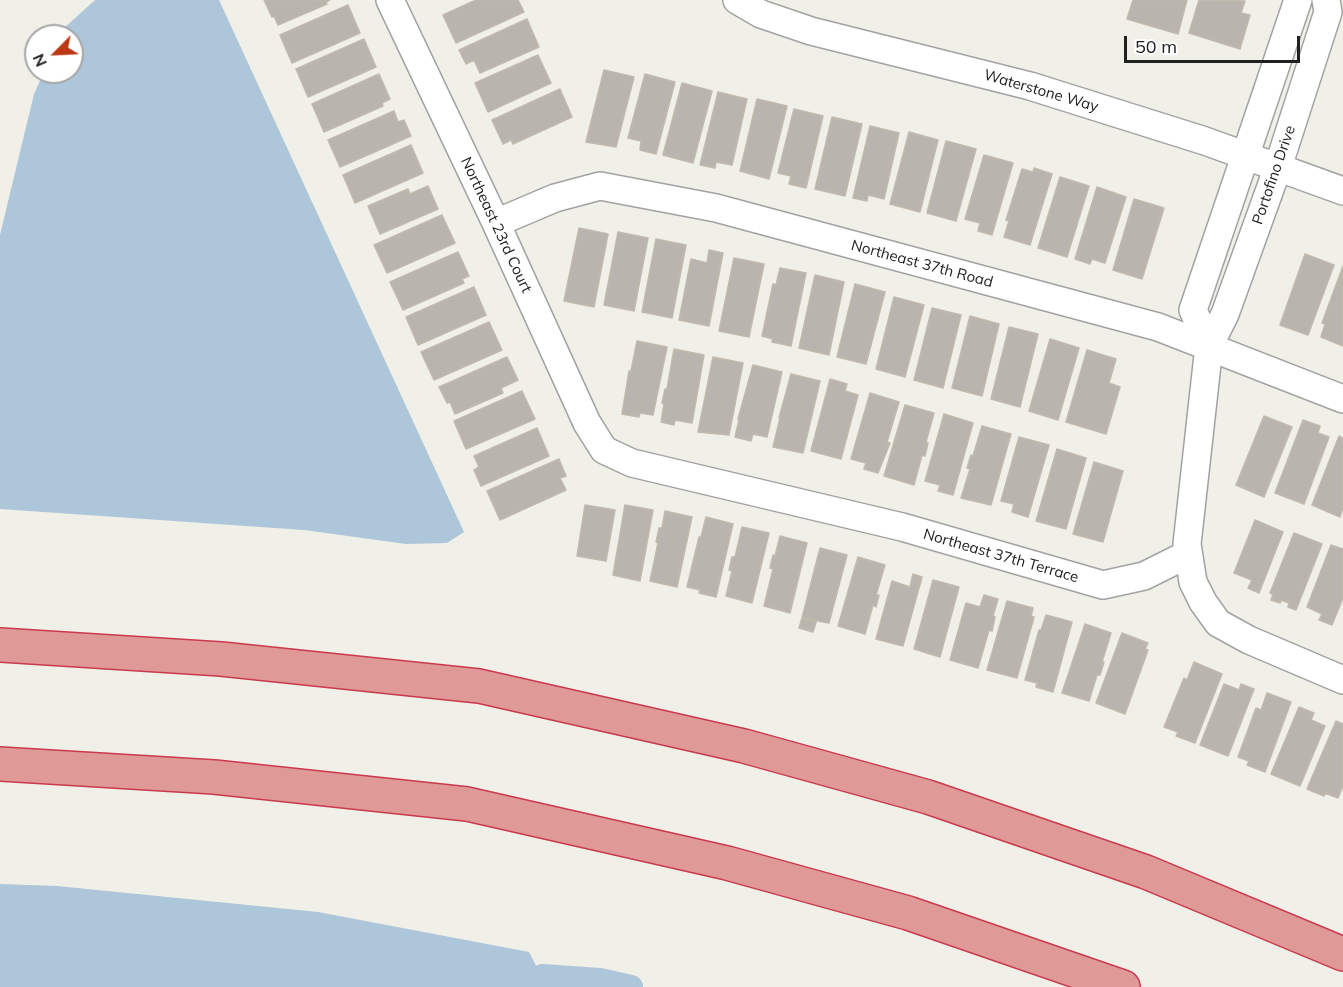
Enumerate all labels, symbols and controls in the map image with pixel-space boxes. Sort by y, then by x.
north arrow [24,24,84,84]
scale bar [1127,24,1302,62]
text: 50 m [1135,35,1177,58]
text: N [28,51,51,70]
street label: Waterstone Way [982,66,1100,116]
street label: Portofino Drive [1249,123,1299,227]
street label: Northeast 23rd Court [457,154,535,296]
street label: Northeast 37th Road [849,236,995,292]
street label: Northeast 37th Terrace [921,525,1081,587]

